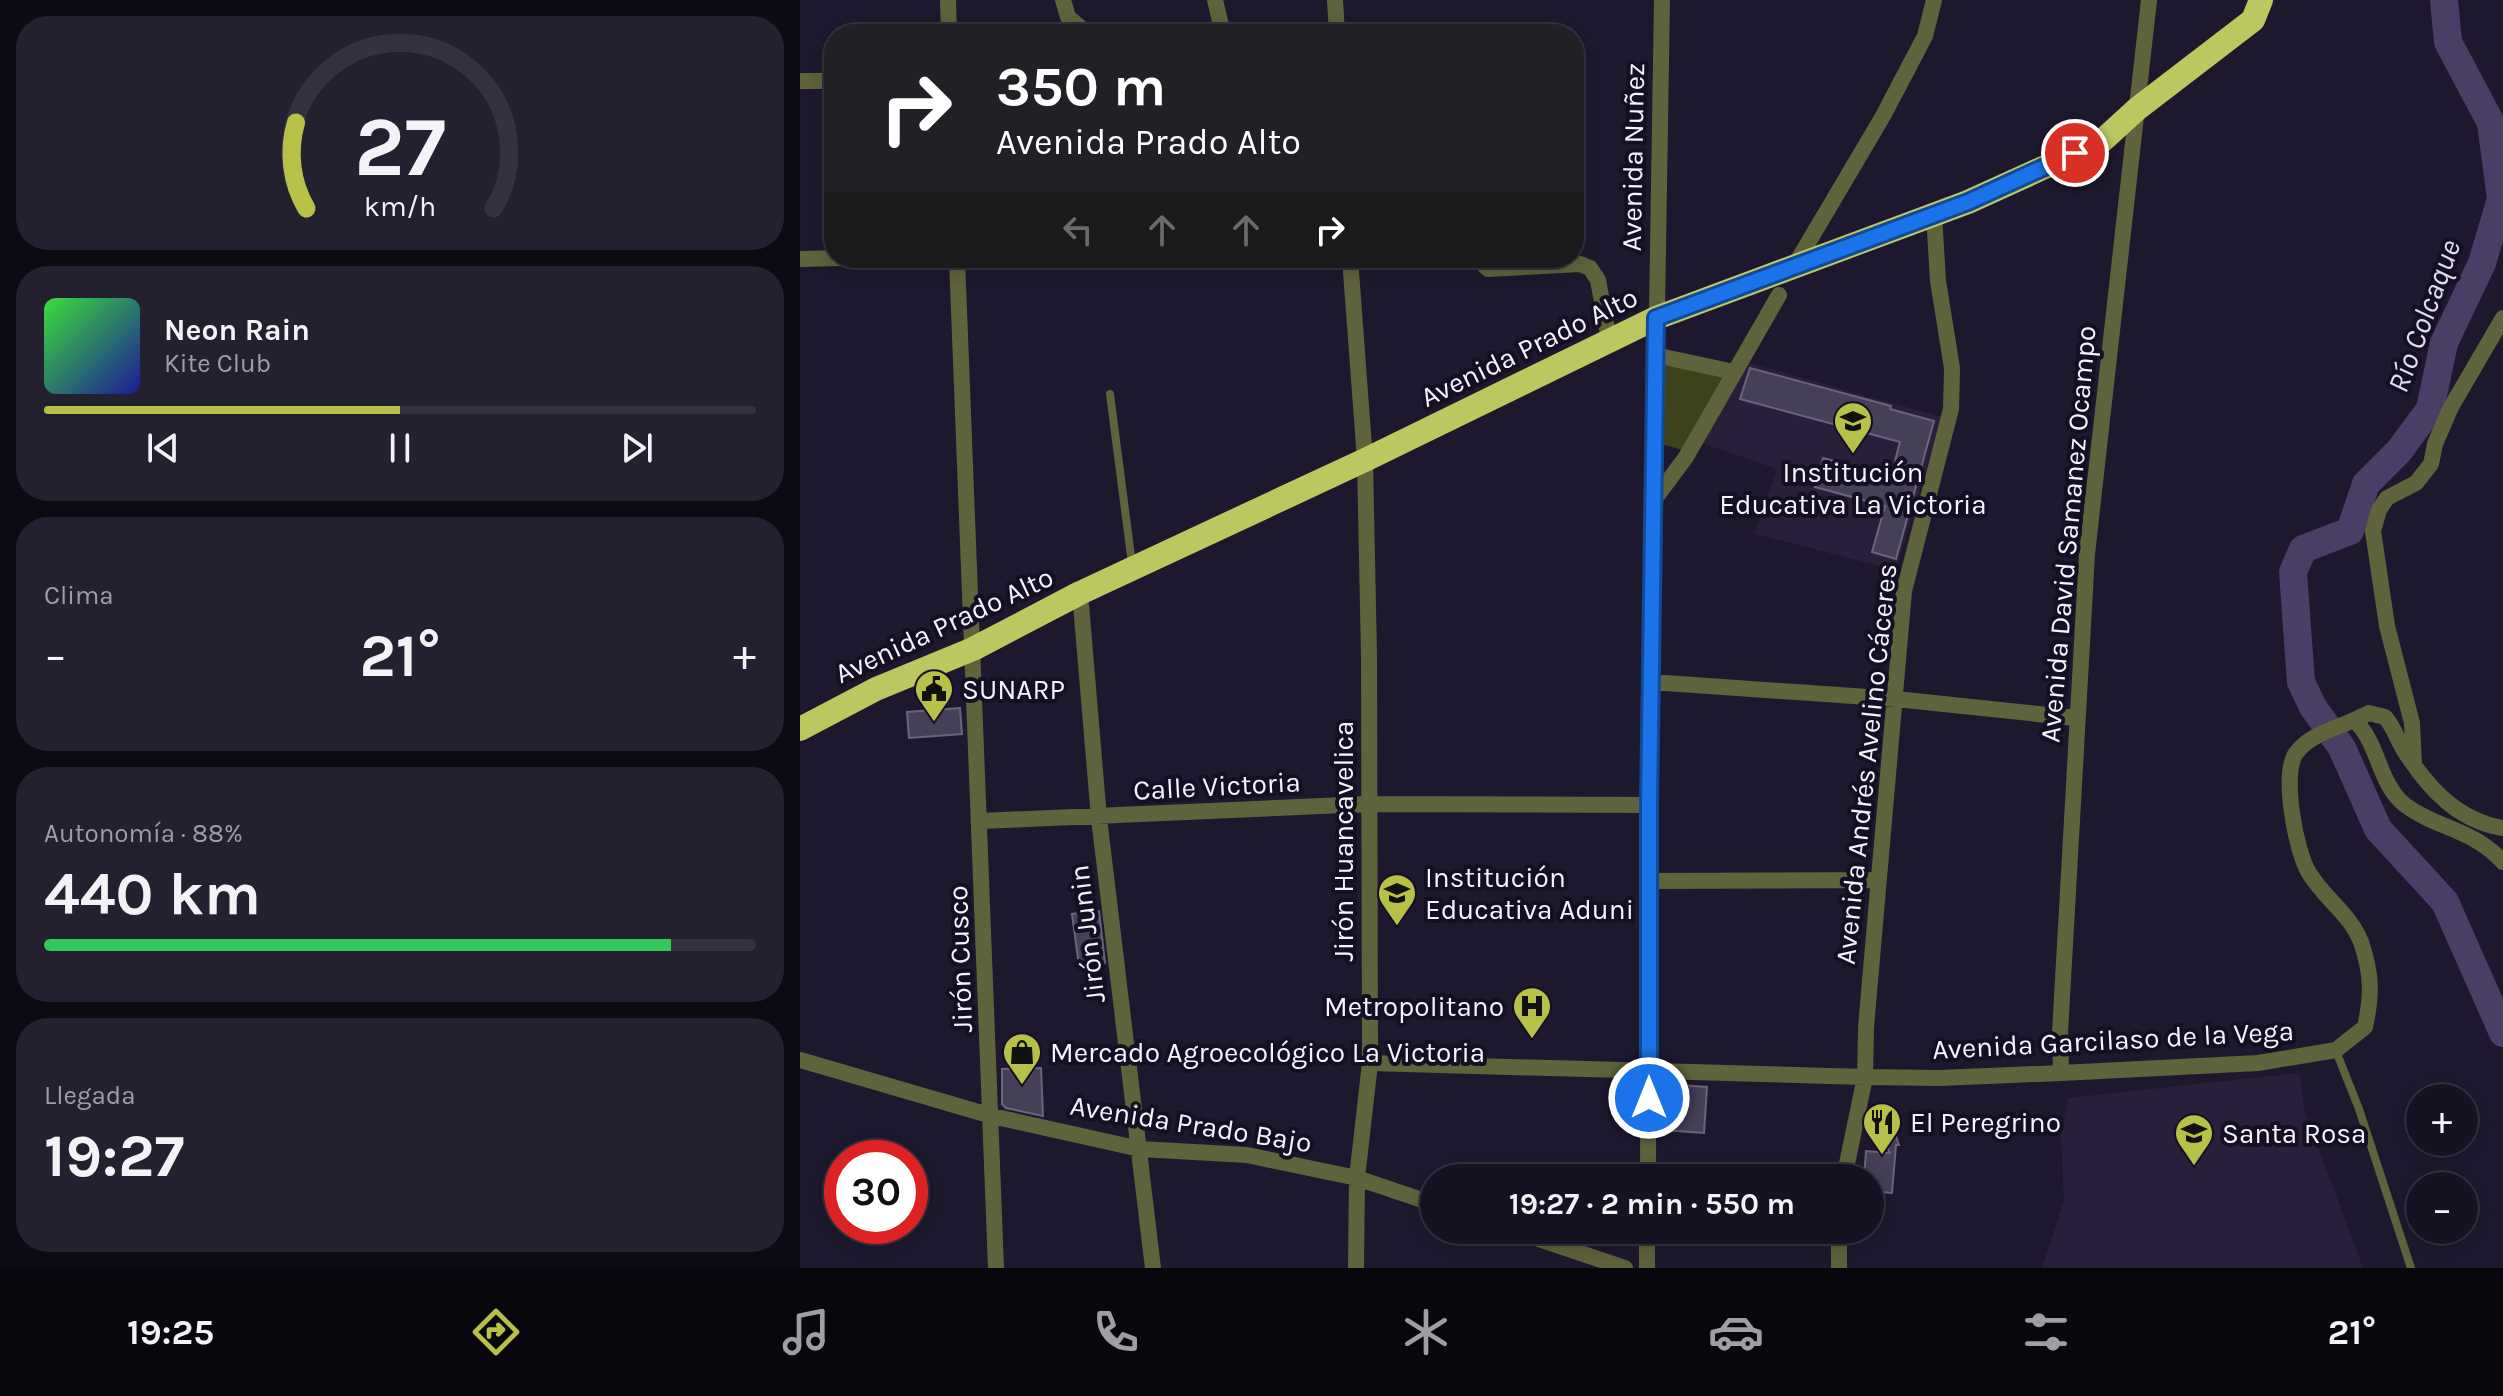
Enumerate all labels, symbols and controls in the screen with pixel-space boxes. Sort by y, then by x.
text: 350 m [996,54,1166,119]
icon: right [864,56,968,160]
street label: Avenida Nuñez [1615,62,1651,252]
text: 27 [354,99,446,196]
pin [2041,119,2109,187]
text: Avenida Prado Alto [996,121,1301,163]
icon: arrive [2053,131,2097,175]
text: km/h [364,190,436,223]
icon: left [1056,208,1100,252]
icon: ahead [1140,208,1184,252]
icon: ahead [1224,208,1268,252]
icon: right [1308,208,1352,252]
water label: Río Colcaque [2380,235,2468,397]
street label: Avenida Prado Alto [1415,280,1643,414]
text: Neon Rain [164,312,310,348]
street label: Avenida David Samanez Ocampo [2033,324,2103,744]
text: Kite Club [164,348,271,379]
school or university icon: Institución Educativa La Victoria [1832,400,1874,455]
icon: previous [141,426,185,470]
icon: pause [378,426,422,470]
icon: next [615,426,659,470]
place label: Institución Educativa La Victoria [1719,456,1987,521]
street label: Avenida Prado Alto [830,560,1058,690]
street label: Avenida Andrés Avelino Cáceres [1829,562,1903,966]
text: Clima [44,580,114,611]
text: 21° [360,621,441,691]
text: − [44,630,67,681]
text: + [733,630,756,681]
public building icon: SUNARP [913,668,955,723]
place label: SUNARP [962,673,1065,706]
street label: Jirón Huancavelica [1327,721,1360,961]
street label: Calle Victoria [1132,765,1302,807]
text: Autonomía · 88% [44,818,243,849]
text: 440 km [44,859,261,929]
place label: Institución Educativa Aduni [1425,861,1634,926]
street label: Jirón Junin [1062,863,1112,1005]
school or university icon: Institución Educativa Aduni [1376,872,1418,927]
street label: Jirón Cusco [941,885,979,1033]
hospital icon: Metropolitano [1511,985,1553,1040]
place label: Metropolitano [1324,990,1504,1023]
street label: Avenida Garcilaso de la Vega [1931,1014,2295,1066]
shop icon: Mercado Agroecológico La Victoria [1001,1031,1043,1086]
place label: Mercado Agroecológico La Victoria [1050,1036,1485,1069]
position arrow [1607,1056,1691,1140]
text: Llegada [44,1080,136,1111]
map controls [2406,1084,2478,1244]
button: + [2406,1084,2478,1156]
street label: Avenida Prado Bajo [1068,1089,1314,1159]
restaurant icon: El Peregrino [1861,1101,1903,1156]
place label: El Peregrino [1910,1106,2061,1139]
school or university icon: Santa Rosa [2173,1112,2215,1167]
place label: Santa Rosa [2222,1117,2366,1150]
text: 19:27 [44,1121,184,1191]
speed limit sign: 30 [824,1140,928,1244]
button: − [2406,1172,2478,1244]
text: 19:27 · 2 min · 550 m [1509,1186,1795,1222]
icon: directions [468,1304,524,1360]
icon: music [778,1304,834,1360]
icon: phone [1088,1304,1144,1360]
icon: climate [1398,1304,1454,1360]
icon: car [1708,1304,1764,1360]
icon: filters [2018,1304,2074,1360]
text: 19:25 [127,1311,214,1353]
text: 21° [2327,1311,2376,1353]

